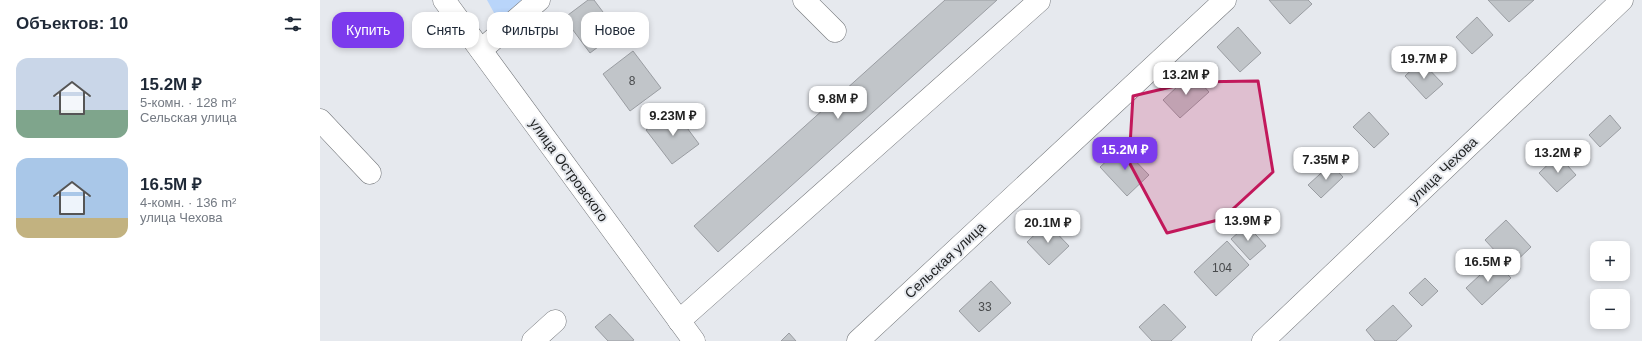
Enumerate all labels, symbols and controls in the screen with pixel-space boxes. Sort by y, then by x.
chip: Купить [332,12,404,48]
chip: Снять [412,12,479,48]
chip: Фильтры [487,12,573,48]
chip: Новое [581,12,649,48]
icon: filters [282,13,304,35]
text: Объектов: 10 [16,14,128,33]
pin: 19.7M ₽ [1387,46,1461,80]
text: 19.7M ₽ [1400,51,1448,66]
pin: 13.2M ₽ [1149,62,1223,96]
text: 13.2M ₽ [1162,67,1210,82]
icon: home [48,74,96,122]
house number: 8 [629,74,636,88]
text: 15.2M ₽ [140,75,202,94]
pin: 9.8M ₽ [805,86,871,120]
text: 9.8M ₽ [818,91,858,106]
text: 5-комн. · 128 m² [140,95,236,110]
pin: 9.23M ₽ [636,103,710,137]
text: 9.23M ₽ [649,108,697,123]
text: Сельская улица [140,110,237,125]
street label: улица Островского [526,115,612,225]
street label: улица Чехова [1405,133,1481,207]
pin: 15.2M ₽ [1088,137,1162,171]
pin: 13.2M ₽ [1521,140,1595,174]
text: 15.2M ₽ [1101,142,1149,157]
text: 13.2M ₽ [1534,145,1582,160]
pin: 7.35M ₽ [1289,147,1363,181]
text: 7.35M ₽ [1302,152,1350,167]
icon: home [48,174,96,222]
text: 16.5M ₽ [140,175,202,194]
text: 4-комн. · 136 m² [140,195,236,210]
pin: 13.9M ₽ [1211,208,1285,242]
text: улица Чехова [140,210,223,225]
pin: 20.1M ₽ [1011,210,1085,244]
text: 13.9M ₽ [1224,213,1272,228]
text: 20.1M ₽ [1024,215,1072,230]
street label: Сельская улица [901,219,989,301]
map controls [1590,241,1630,329]
button: + [1590,241,1630,281]
pin: 16.5M ₽ [1451,249,1525,283]
text: 16.5M ₽ [1464,254,1512,269]
house number: 104 [1212,261,1232,275]
button: − [1590,289,1630,329]
house number: 33 [978,300,992,314]

